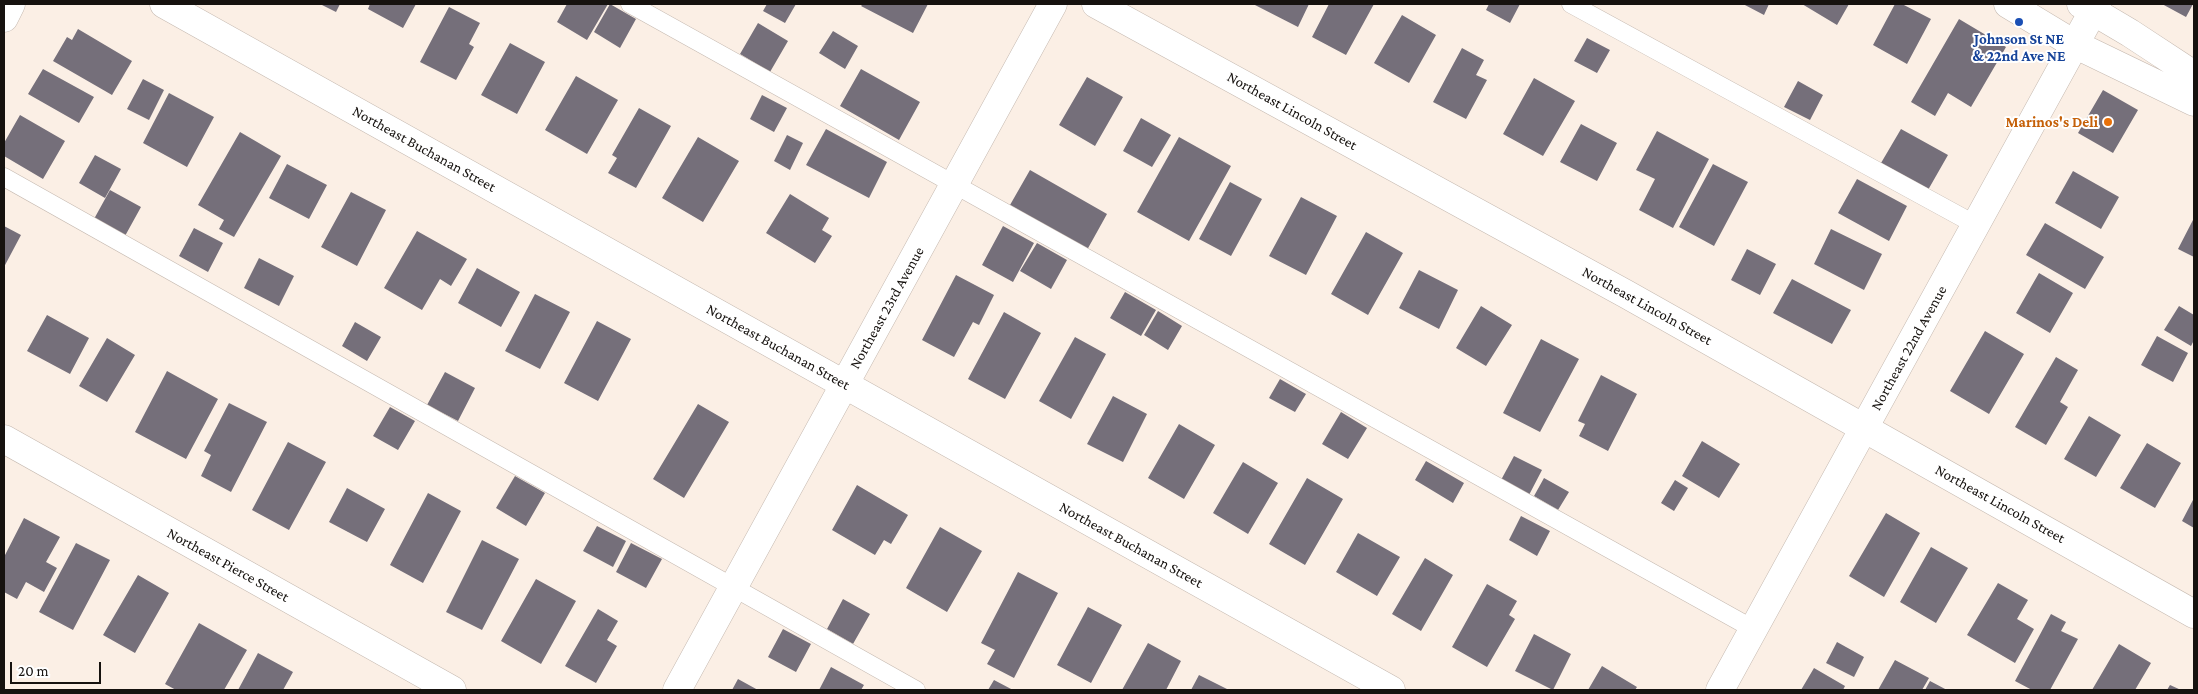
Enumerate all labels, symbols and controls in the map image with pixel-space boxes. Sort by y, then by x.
marker: Johnson St NE & 22nd Ave NE [2013,16,2025,28]
place label: Johnson St NE & 22nd Ave NE [1972,30,2066,65]
street label: Northeast Lincoln Street [1224,68,1360,154]
street label: Northeast Buchanan Street [349,102,499,196]
place label: Marinos's Deli [2006,113,2098,131]
marker: Marinos's Deli [2102,116,2114,128]
street label: Northeast 23rd Avenue [846,244,928,372]
street label: Northeast Lincoln Street [1579,263,1715,349]
street label: Northeast 22nd Avenue [1867,282,1951,414]
street label: Northeast Buchanan Street [703,300,853,394]
street label: Northeast Lincoln Street [1932,461,2068,547]
street label: Northeast Buchanan Street [1056,498,1206,592]
street label: Northeast Pierce Street [164,524,292,606]
scale bar [12,652,104,684]
text: 20 m [18,663,49,679]

